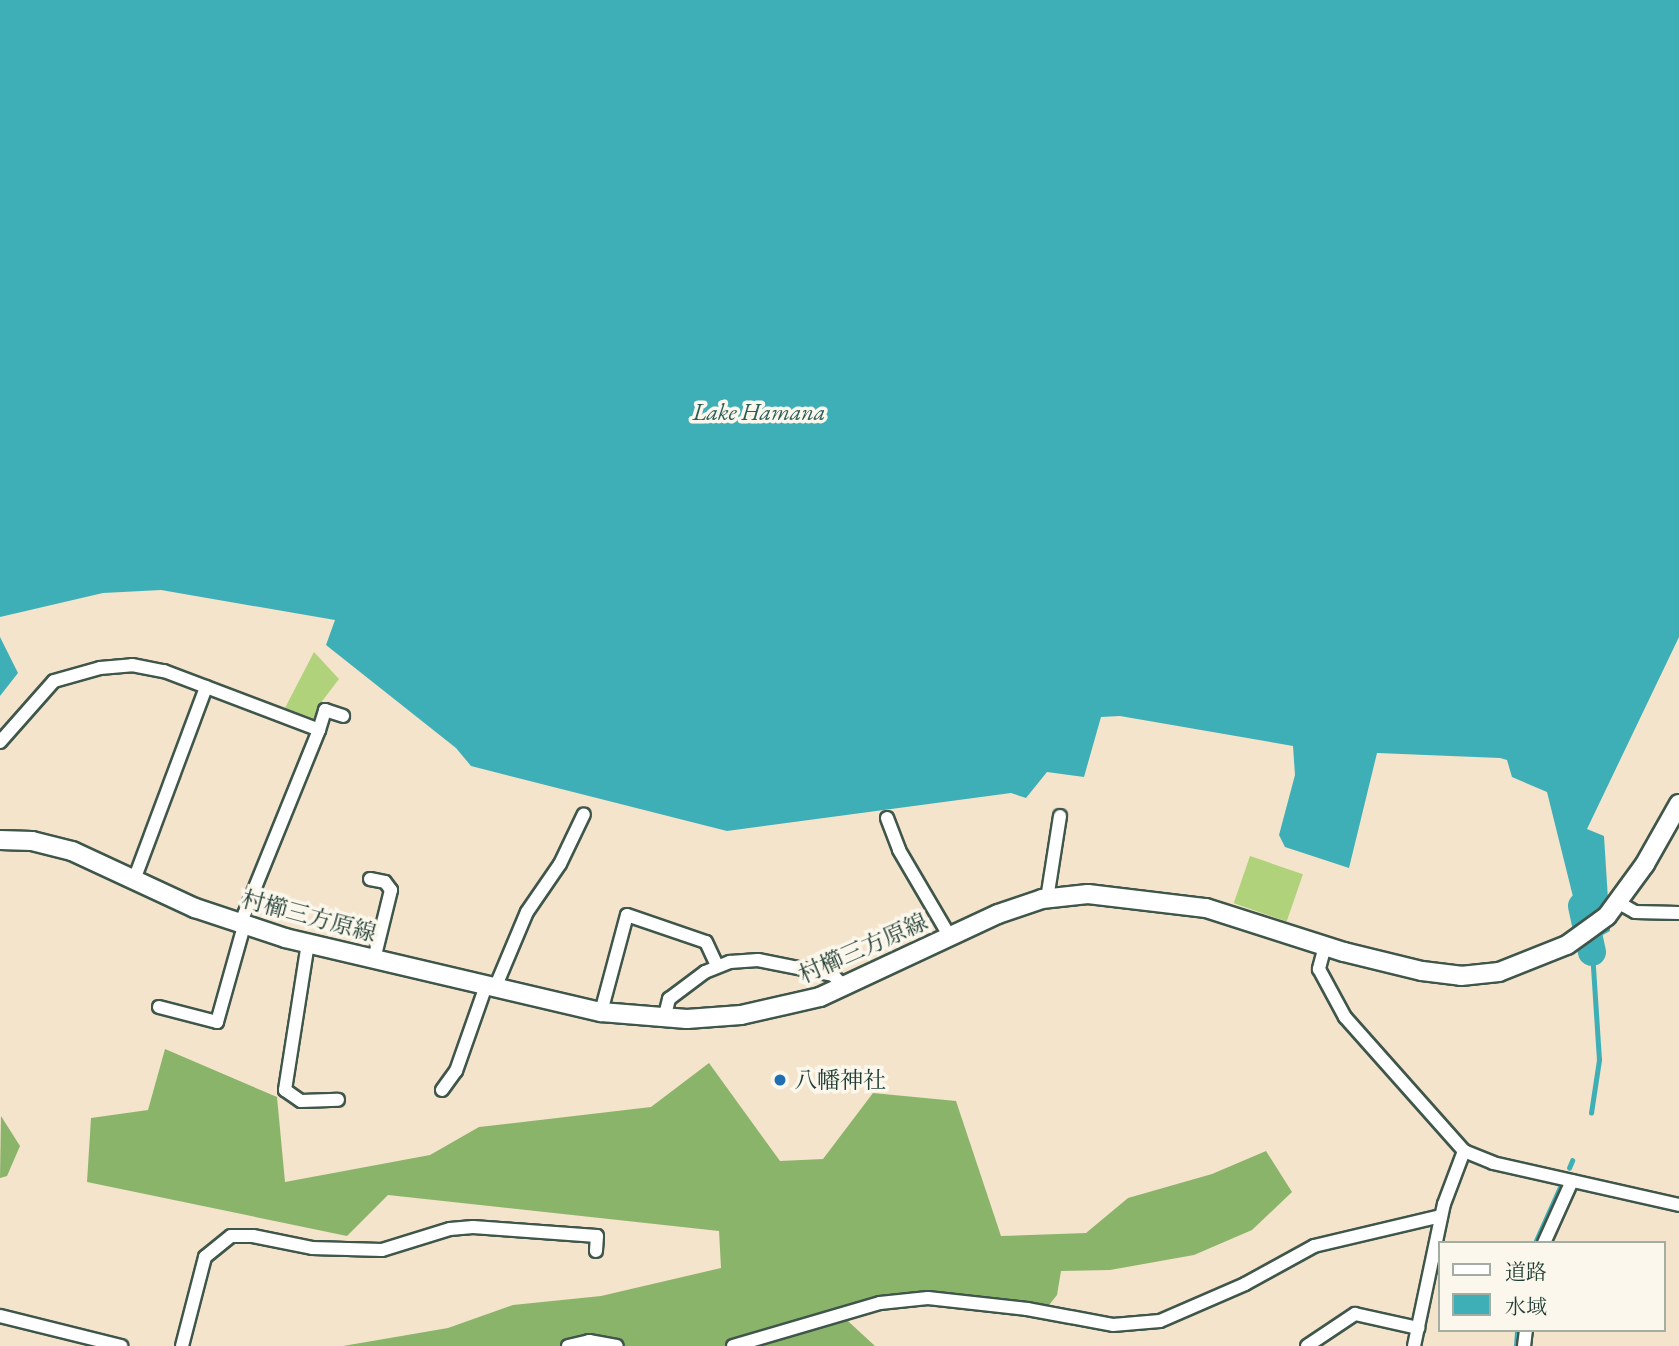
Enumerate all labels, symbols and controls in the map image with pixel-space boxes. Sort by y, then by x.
water label: Lake Hamana [692,398,826,426]
street label: 村櫛三方原線 [239,885,379,947]
street label: 村櫛三方原線 [794,907,932,989]
place label: 八幡神社 [794,1066,886,1094]
marker: 八幡神社 [772,1072,788,1088]
legend [1438,1241,1665,1332]
text: 道路 [1505,1258,1547,1285]
text: 水域 [1505,1293,1547,1320]

